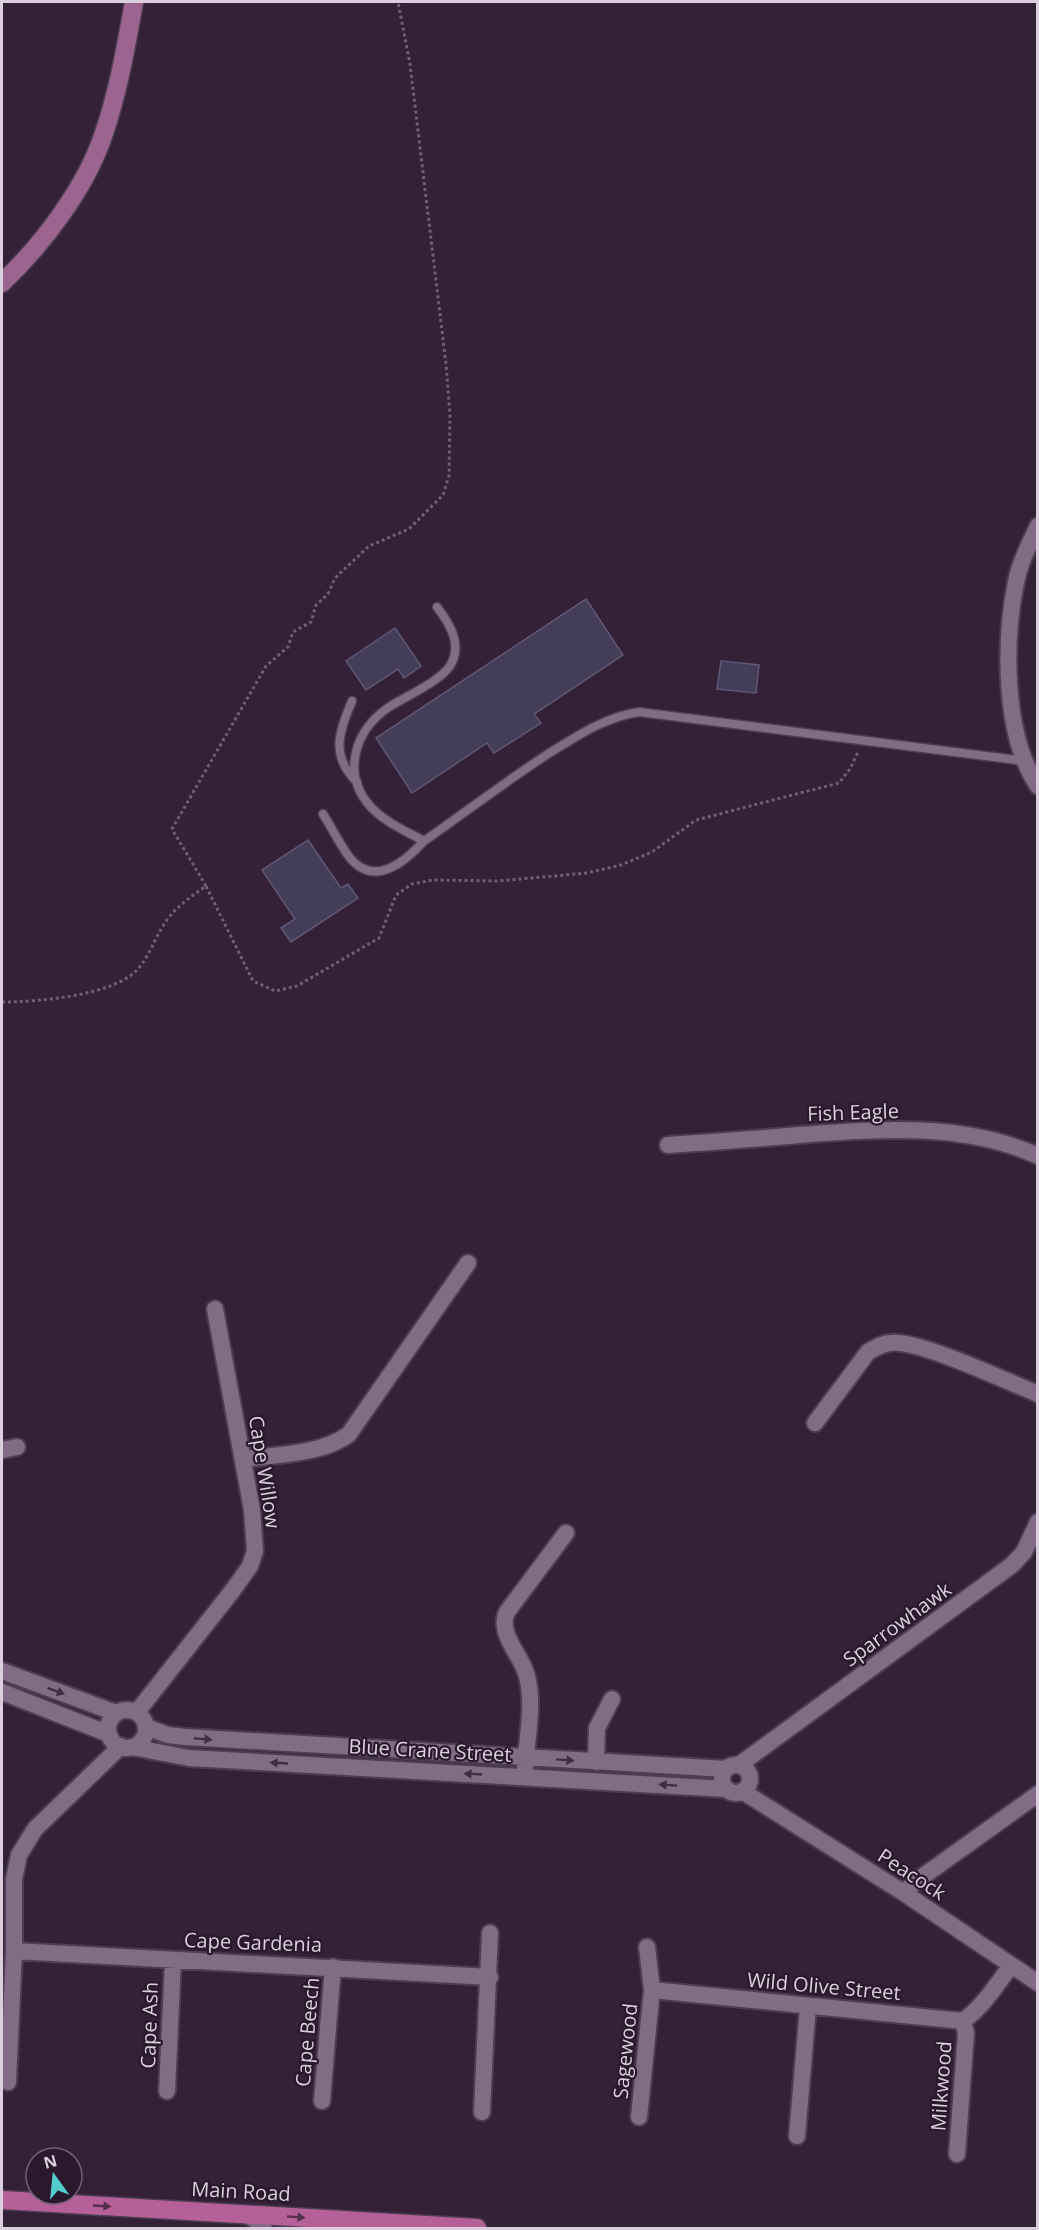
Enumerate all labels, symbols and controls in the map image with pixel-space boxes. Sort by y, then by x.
street label: Fish Eagle [807,1097,899,1127]
street label: Cape Willow [243,1414,287,1531]
street label: Sparrowhawk [837,1575,957,1672]
one-way arrow [48,1687,66,1697]
street label: Blue Crane Street [348,1732,512,1768]
one-way arrow [193,1734,212,1743]
one-way arrow [556,1756,575,1765]
one-way arrow [269,1759,288,1768]
one-way arrow [464,1769,483,1778]
one-way arrow [659,1780,678,1790]
street label: Peacock [873,1842,952,1906]
street label: Cape Gardenia [184,1926,322,1958]
street label: Wild Olive Street [746,1966,902,2006]
street label: Cape Beech [289,1976,325,2088]
street label: Cape Ash [134,1981,164,2069]
street label: Sagewood [607,2002,643,2100]
street label: Milkwood [924,2040,958,2132]
north arrow [24,2146,84,2206]
text: N [41,2149,59,2174]
street label: Main Road [191,2175,291,2207]
one-way arrow [92,2201,111,2210]
one-way arrow [287,2212,306,2222]

